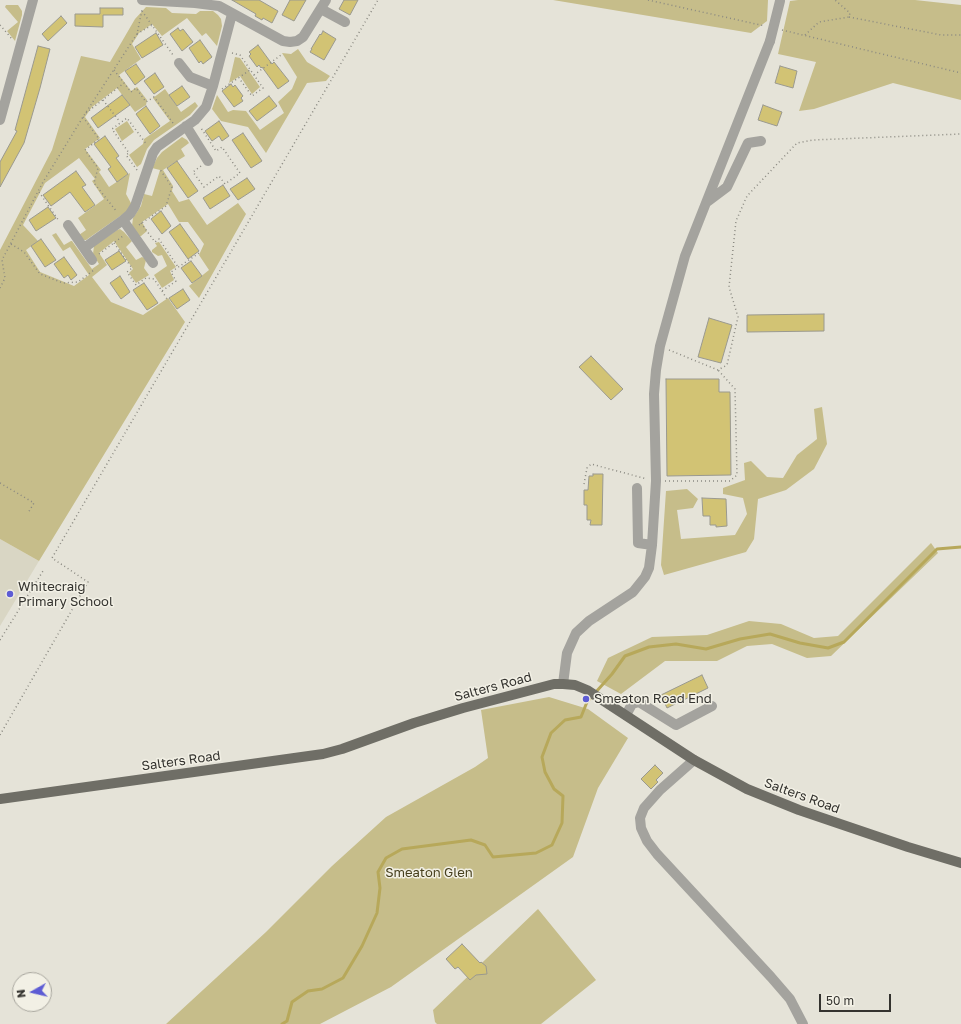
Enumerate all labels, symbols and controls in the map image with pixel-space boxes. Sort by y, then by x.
place label: Whitecraig Primary School [18,579,113,610]
marker: Whitecraig Primary School [5,589,15,599]
street label: Salters Road [453,669,533,705]
place label: Smeaton Road End [594,691,712,707]
marker: Smeaton Road End [581,694,591,704]
street label: Salters Road [141,748,221,774]
street label: Salters Road [762,775,842,817]
park label: Smeaton Glen [385,865,473,881]
north arrow [12,972,52,1012]
scale bar [821,986,893,1012]
text: N [14,989,28,999]
text: 50 m [826,993,854,1008]

